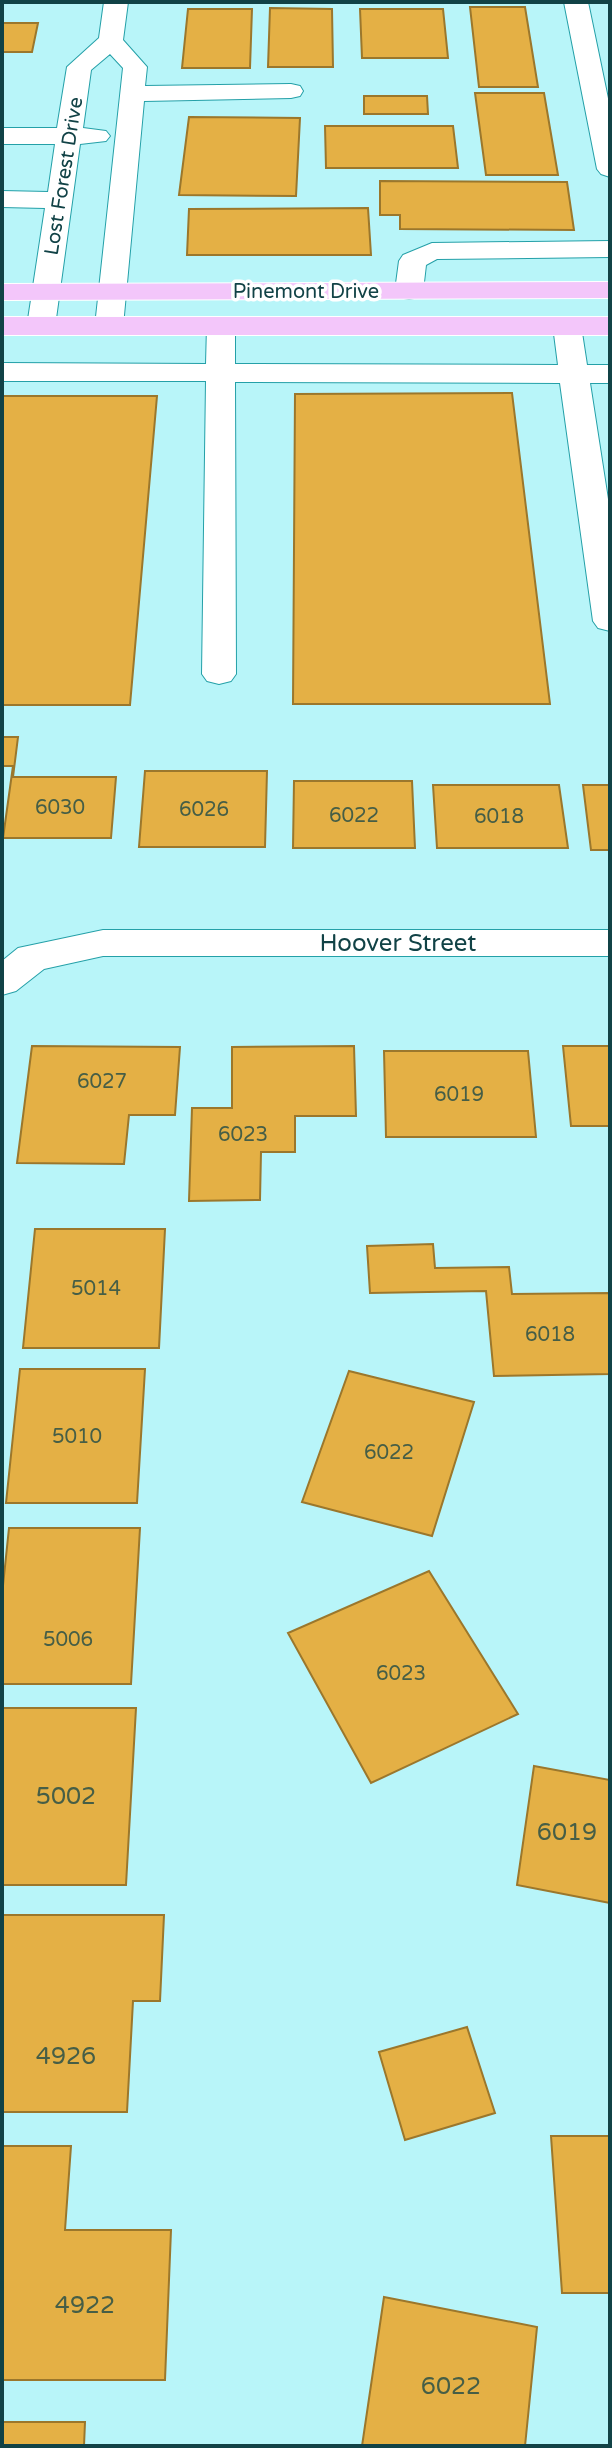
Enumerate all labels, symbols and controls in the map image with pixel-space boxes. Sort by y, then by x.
street label: Lost Forest Drive [40,95,88,257]
street label: Pinemont Drive [233,280,379,304]
house number: 6030 [35,796,85,820]
house number: 6026 [179,798,229,822]
house number: 6022 [329,804,379,828]
house number: 6018 [474,805,524,829]
street label: Hoover Street [320,929,476,958]
house number: 6027 [77,1070,127,1094]
house number: 6019 [434,1083,484,1107]
house number: 6023 [218,1123,268,1147]
house number: 5014 [71,1277,121,1301]
house number: 6018 [525,1323,575,1347]
house number: 5010 [52,1425,102,1449]
house number: 6022 [364,1441,414,1465]
house number: 5006 [43,1628,93,1652]
house number: 6023 [376,1662,426,1686]
house number: 5002 [36,1782,96,1811]
house number: 6019 [537,1818,597,1847]
house number: 4926 [36,2042,96,2071]
house number: 4922 [55,2291,115,2320]
house number: 6022 [421,2372,481,2401]

